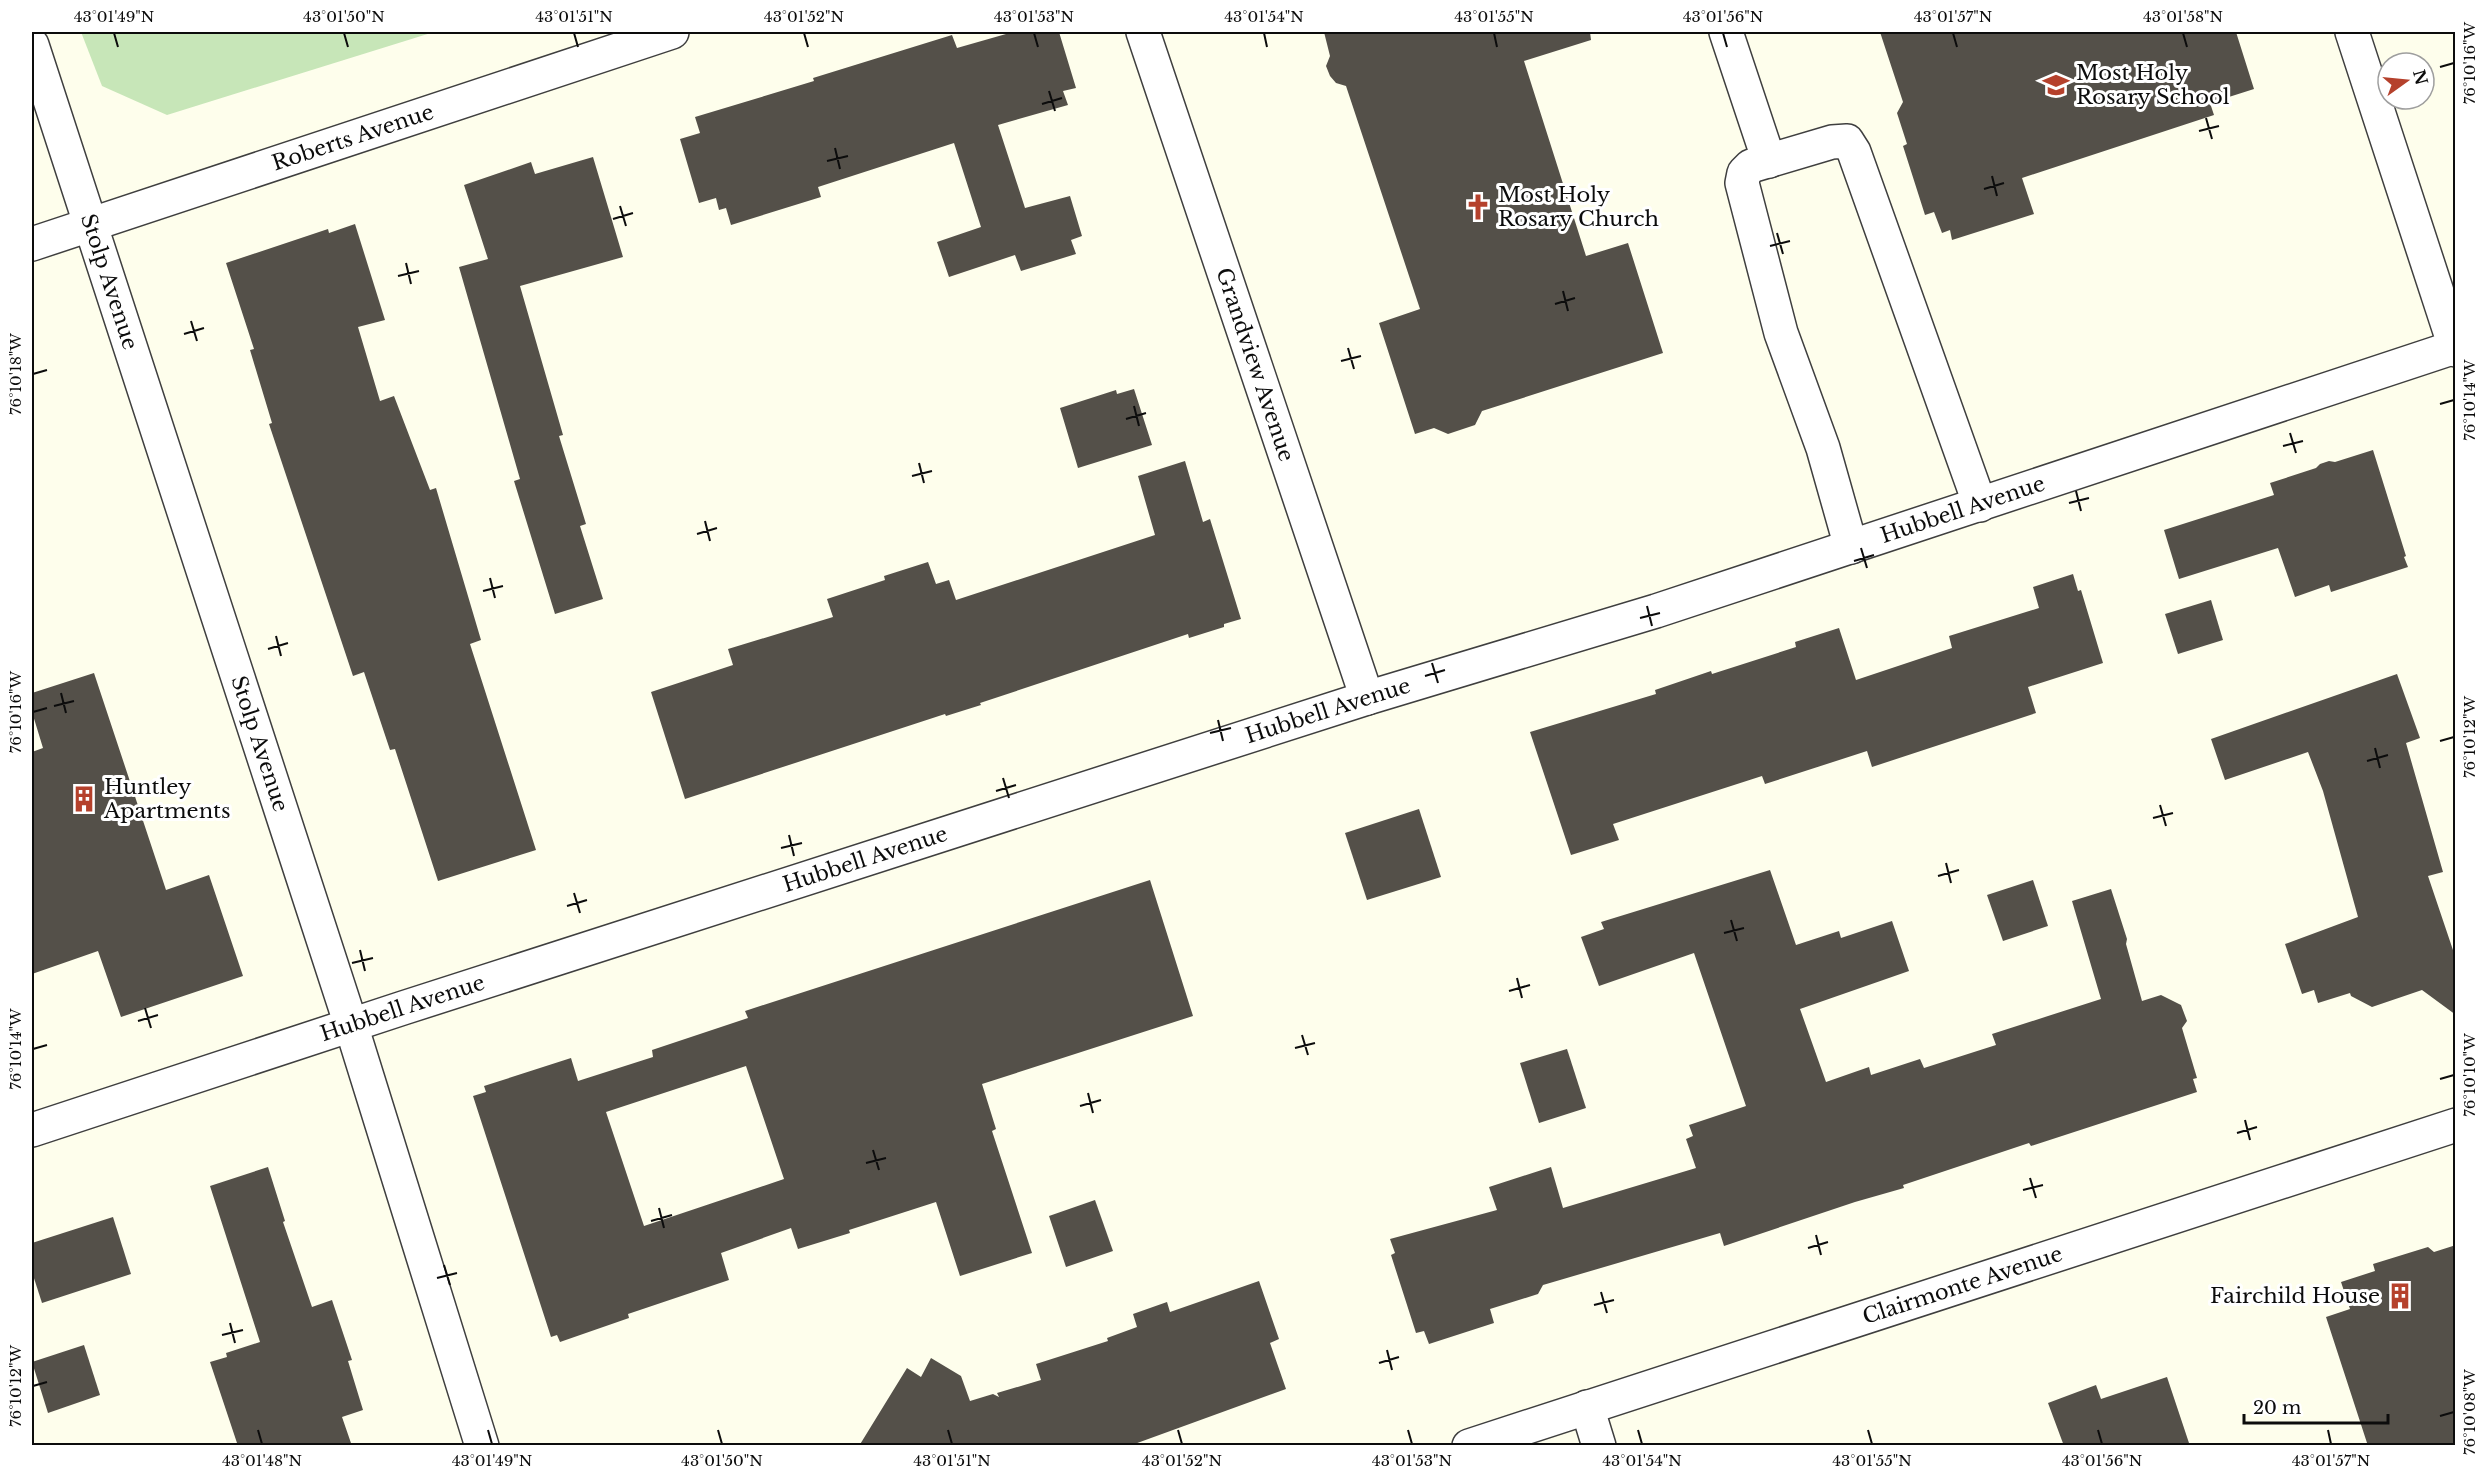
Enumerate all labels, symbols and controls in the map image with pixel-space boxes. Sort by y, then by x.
text: 43°01'49"N [74,7,154,26]
text: 43°01'50"N [303,7,385,26]
text: 43°01'51"N [535,7,613,26]
text: 43°01'52"N [764,7,844,26]
text: 43°01'53"N [994,7,1074,26]
text: 43°01'54"N [1224,7,1304,26]
text: 43°01'55"N [1454,7,1534,26]
text: 43°01'56"N [1683,7,1763,26]
text: 43°01'57"N [1914,7,1992,26]
text: 43°01'58"N [2143,7,2223,26]
text: 76°10'16"W [2460,21,2479,104]
north arrow [2376,51,2436,111]
place label: Most Holy Rosary School [2076,60,2230,110]
text: N [2409,67,2432,87]
school or university icon: Most Holy Rosary School [2041,70,2071,100]
street label: Roberts Avenue [269,99,437,177]
place label: Most Holy Rosary Church [1498,182,1659,232]
church icon: Most Holy Rosary Church [1463,192,1493,222]
street label: Stolp Avenue [75,210,143,353]
street label: Grandview Avenue [1210,264,1300,465]
text: 76°10'18"W [6,333,25,415]
text: 76°10'14"W [2460,359,2479,441]
street label: Hubbell Avenue [1877,470,2048,549]
text: 76°10'16"W [6,670,25,753]
street label: Stolp Avenue [225,673,294,815]
street label: Hubbell Avenue [1242,673,1413,749]
text: 76°10'12"W [2460,696,2479,778]
place label: Huntley Apartments [103,774,231,824]
building icon: Huntley Apartments [69,784,99,814]
street label: Hubbell Avenue [780,821,951,898]
street label: Hubbell Avenue [317,970,488,1047]
text: 76°10'14"W [6,1008,25,1090]
text: 76°10'10"W [2460,1033,2479,1117]
street label: Clairmonte Avenue [1859,1241,2066,1330]
building icon: Fairchild House [2385,1281,2415,1311]
place label: Fairchild House [2210,1283,2380,1309]
text: 76°10'12"W [6,1345,25,1427]
text: 76°10'08"W [2460,1369,2479,1455]
scale bar [2244,1387,2388,1425]
text: 20 m [2253,1397,2301,1419]
text: 43°01'48"N [222,1451,302,1470]
text: 43°01'49"N [452,1451,532,1470]
text: 43°01'50"N [681,1451,763,1470]
text: 43°01'51"N [913,1451,991,1470]
text: 43°01'52"N [1142,1451,1222,1470]
text: 43°01'53"N [1372,1451,1452,1470]
text: 43°01'54"N [1602,1451,1682,1470]
text: 43°01'55"N [1832,1451,1912,1470]
text: 43°01'56"N [2062,1451,2142,1470]
text: 43°01'57"N [2292,1451,2370,1470]

